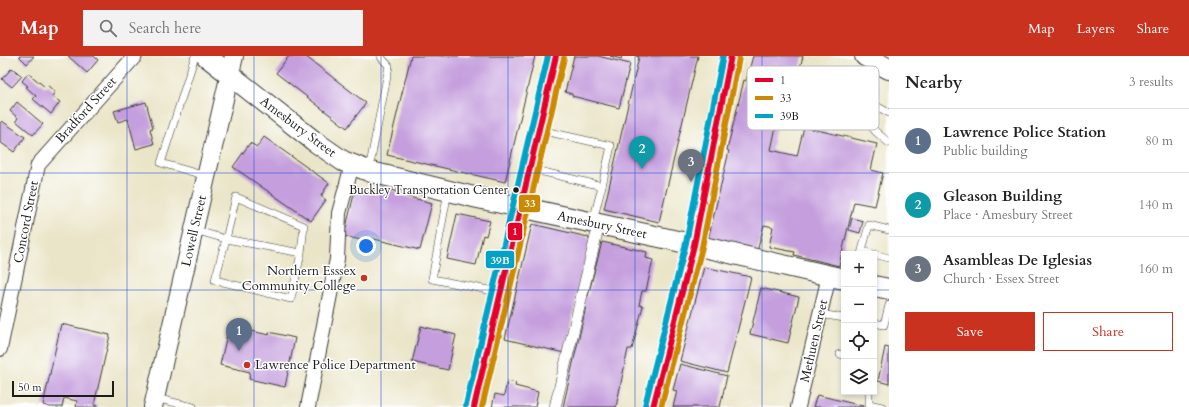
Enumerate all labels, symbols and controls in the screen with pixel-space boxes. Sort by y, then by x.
search box [83,10,363,46]
text: Map [20,15,59,41]
icon: search [97,17,119,39]
text: Search here [129,18,201,38]
text: Map [1028,19,1055,38]
text: Layers [1077,19,1115,38]
text: Share [1137,19,1169,38]
legend [747,66,879,130]
text: Nearby [905,71,962,94]
street label: Bradford Street [51,73,121,147]
text: 1 [780,73,786,88]
text: 3 results [1129,73,1173,91]
text: 33 [780,91,792,106]
street label: Amesbury Street [256,92,340,162]
text: 39B [780,109,799,124]
text: Lawrence Police Station [943,122,1106,142]
text: 1 [915,132,921,150]
text: 80 m [1145,132,1173,150]
pin: 2 [629,136,655,169]
text: Public building [943,142,1028,160]
pin: 3 [678,149,704,182]
street label: Concord Street [9,179,43,265]
place label: Buckley Transportation Center [349,182,509,198]
marker: Buckley Transportation Center [511,185,521,195]
text: Gleason Building [943,186,1062,206]
street label: Lowell Street [177,194,211,268]
line badge: 33 [518,194,541,213]
text: 33 [524,196,536,211]
text: 2 [915,196,921,214]
text: 140 m [1139,196,1173,214]
text: Place · Amesbury Street [943,206,1073,224]
street label: Amesbury Street [556,207,648,243]
line badge: 1 [507,222,523,241]
text: 1 [512,224,518,239]
your location [356,236,376,256]
line badge: 39B [485,250,515,269]
text: Asambleas De Iglesias [943,250,1092,270]
map controls [841,251,877,395]
button: + [841,251,877,287]
text: 39B [490,253,510,268]
text: 3 [915,260,921,278]
text: 160 m [1139,260,1173,278]
place label: Northern Esssex Community College [242,262,357,295]
text: Church · Essex Street [943,270,1059,288]
marker: Northern Esssex Community College [359,273,369,283]
button: − [841,287,877,323]
street label: Methuen Street [796,298,832,384]
button: Save [905,312,1035,351]
button: Share [1043,312,1173,351]
pin: 1 [226,318,252,351]
button: locate [841,323,877,359]
place label: Lawrence Police Department [255,356,416,374]
button: layers [841,359,877,395]
marker: Lawrence Police Department [242,360,252,370]
scale bar [12,379,114,398]
text: 50 m [18,380,42,395]

